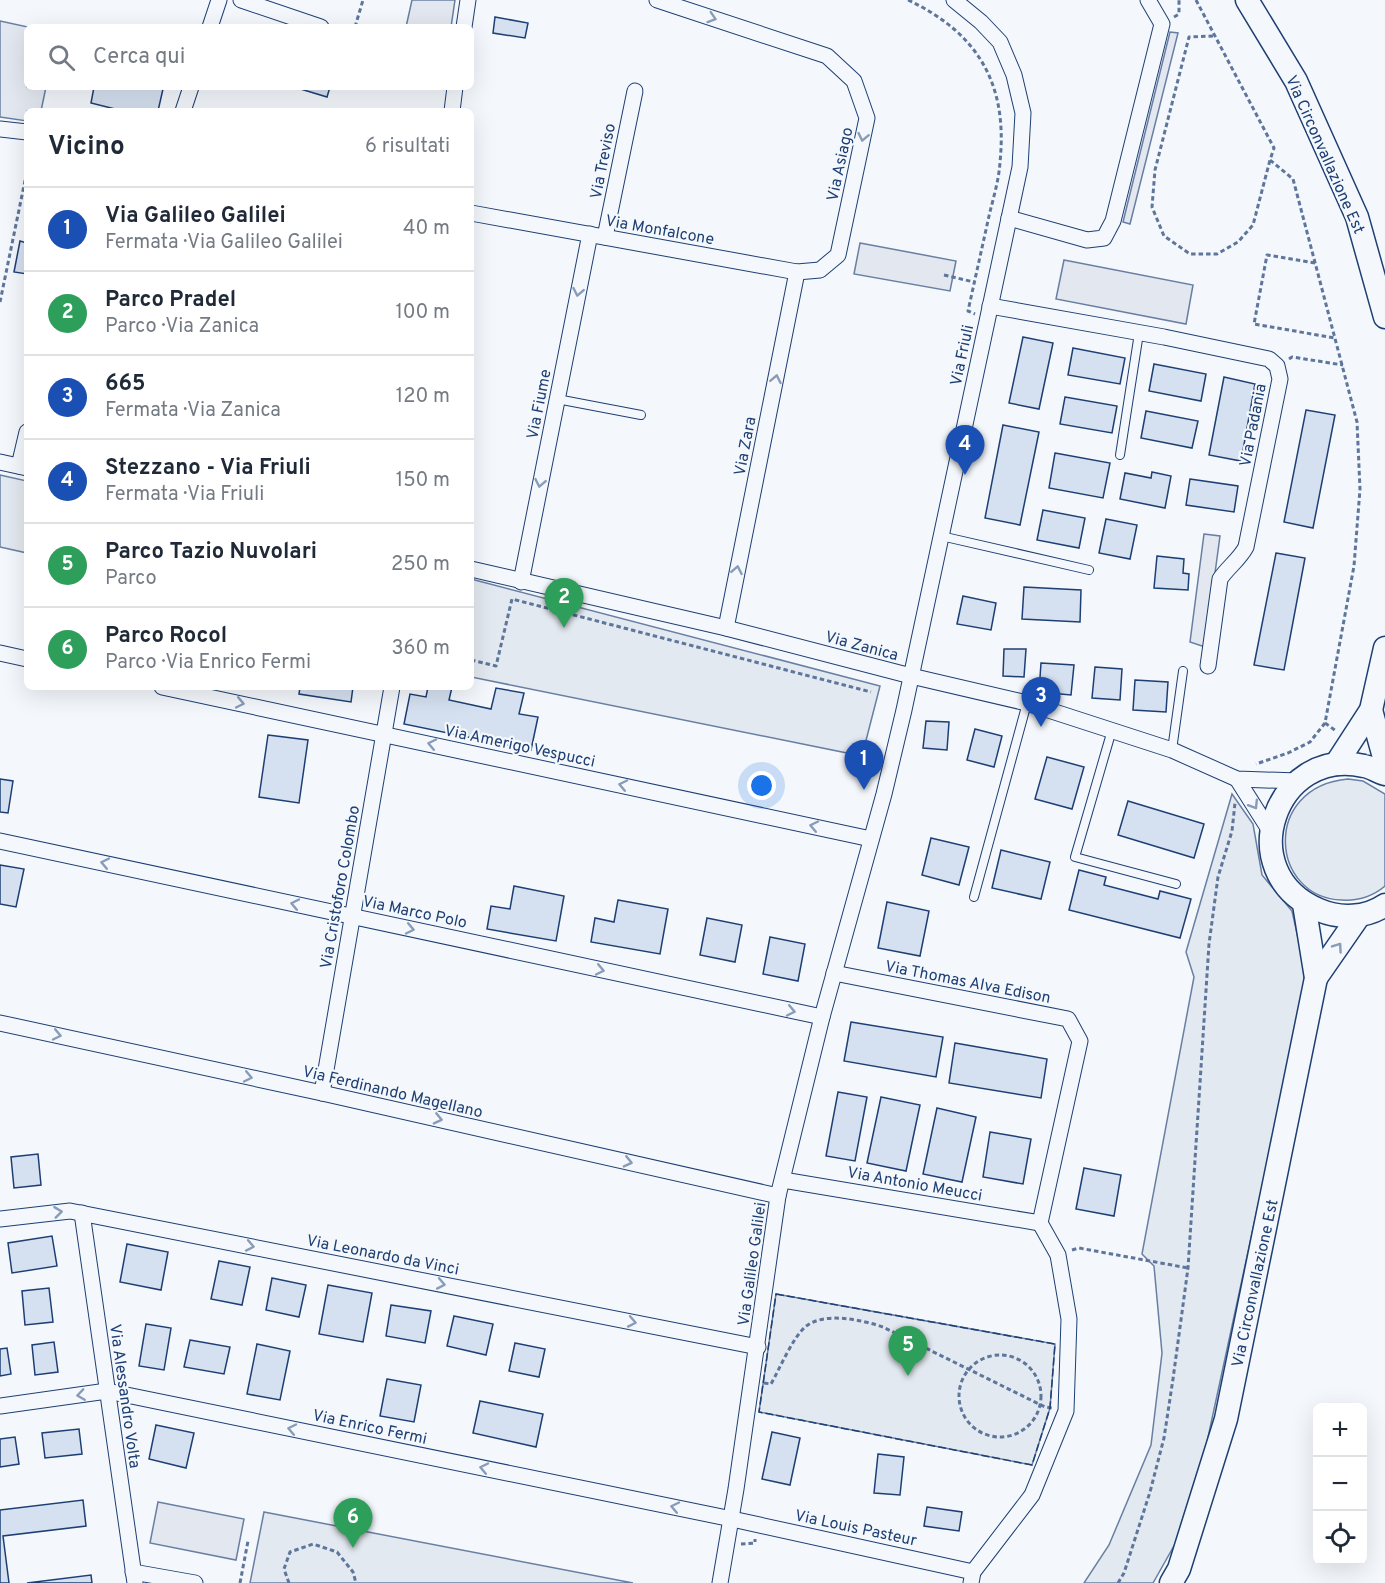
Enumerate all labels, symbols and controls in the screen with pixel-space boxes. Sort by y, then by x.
one-way arrow [706,11,717,24]
search box [24,24,474,90]
icon: search [45,41,78,74]
text: Cerca qui [93,44,185,71]
street label: Via Circonvallazione Est [1280,73,1368,237]
street label: Via Treviso [587,122,621,201]
street label: Via Asiago [823,126,859,203]
text: Vicino [48,131,125,164]
one-way arrow [857,132,870,142]
text: 6 risultati [365,134,450,160]
text: Via Galileo Galilei [105,203,286,230]
street label: Via Monfalcone [604,212,716,250]
text: 1 [64,216,72,242]
text: 40 m [403,216,450,242]
text: Fermata · Via Galileo Galilei [105,230,343,256]
text: Parco Pradel [105,287,236,314]
one-way arrow [572,287,585,297]
text: 2 [61,300,74,326]
text: 100 m [395,300,450,326]
text: Parco · Via Zanica [105,314,259,340]
street label: Via Friuli [947,323,979,388]
street label: Via Fiume [523,368,557,441]
text: 665 [105,371,145,398]
one-way arrow [769,374,782,384]
street label: Via Padania [1236,382,1272,469]
text: 3 [62,384,74,410]
text: 120 m [396,384,450,410]
text: Fermata · Via Zanica [105,398,281,424]
street label: Via Zara [730,415,762,478]
pin: 4 [946,426,984,475]
text: Stezzano - Via Friuli [105,455,311,482]
text: 4 [61,468,74,494]
text: 150 m [396,468,450,494]
one-way arrow [534,478,547,488]
text: Fermata · Via Friuli [105,482,264,508]
text: Parco Tazio Nuvolari [105,539,317,566]
text: 5 [61,552,74,578]
text: 250 m [391,552,450,578]
one-way arrow [730,565,743,575]
text: Parco [105,566,157,592]
pin: 2 [544,578,584,628]
text: Parco Rocol [105,623,227,650]
street label: Via Zanica [823,628,900,666]
text: 6 [61,636,74,662]
text: 360 m [392,636,450,662]
text: Parco · Via Enrico Fermi [105,650,311,676]
pin: 3 [1022,678,1060,727]
one-way arrow [234,696,244,709]
street label: Via Amerigo Vespucci [442,721,597,773]
one-way arrow [428,738,438,751]
pin: 1 [844,740,884,790]
your location [747,771,776,800]
one-way arrow [618,779,628,792]
one-way arrow [1246,799,1258,809]
street label: Via Cristoforo Colombo [317,804,365,971]
one-way arrow [809,820,819,833]
one-way arrow [100,858,110,871]
street label: Via Marco Polo [360,892,469,934]
one-way arrow [291,898,301,911]
one-way arrow [404,921,414,934]
one-way arrow [1331,942,1342,953]
street label: Via Thomas Alva Edison [883,957,1052,1009]
one-way arrow [595,962,605,975]
one-way arrow [786,1003,796,1016]
one-way arrow [52,1028,62,1041]
street label: Via Ferdinando Magellano [300,1062,485,1123]
one-way arrow [242,1070,252,1083]
one-way arrow [433,1112,443,1125]
one-way arrow [623,1155,633,1168]
street label: Via Antonio Meucci [846,1163,984,1207]
street label: Via Circonvallazione Est [1228,1198,1284,1369]
street label: Via Galileo Galilei [734,1201,772,1327]
one-way arrow [54,1206,63,1219]
street label: Via Leonardo da Vinci [305,1231,461,1281]
one-way arrow [244,1239,254,1252]
one-way arrow [435,1277,445,1290]
one-way arrow [627,1315,637,1328]
street label: Via Alessandro Volta [104,1323,144,1470]
pin: 5 [888,1326,928,1376]
one-way arrow [76,1388,85,1400]
map controls [1313,1403,1367,1565]
button: + [1313,1403,1367,1457]
street label: Via Enrico Fermi [310,1406,429,1450]
one-way arrow [288,1423,298,1436]
button: − [1313,1457,1367,1511]
one-way arrow [479,1462,489,1475]
pin: 6 [334,1498,372,1548]
one-way arrow [670,1501,680,1514]
street label: Via Louis Pasteur [793,1506,918,1552]
button: locate [1313,1511,1367,1565]

